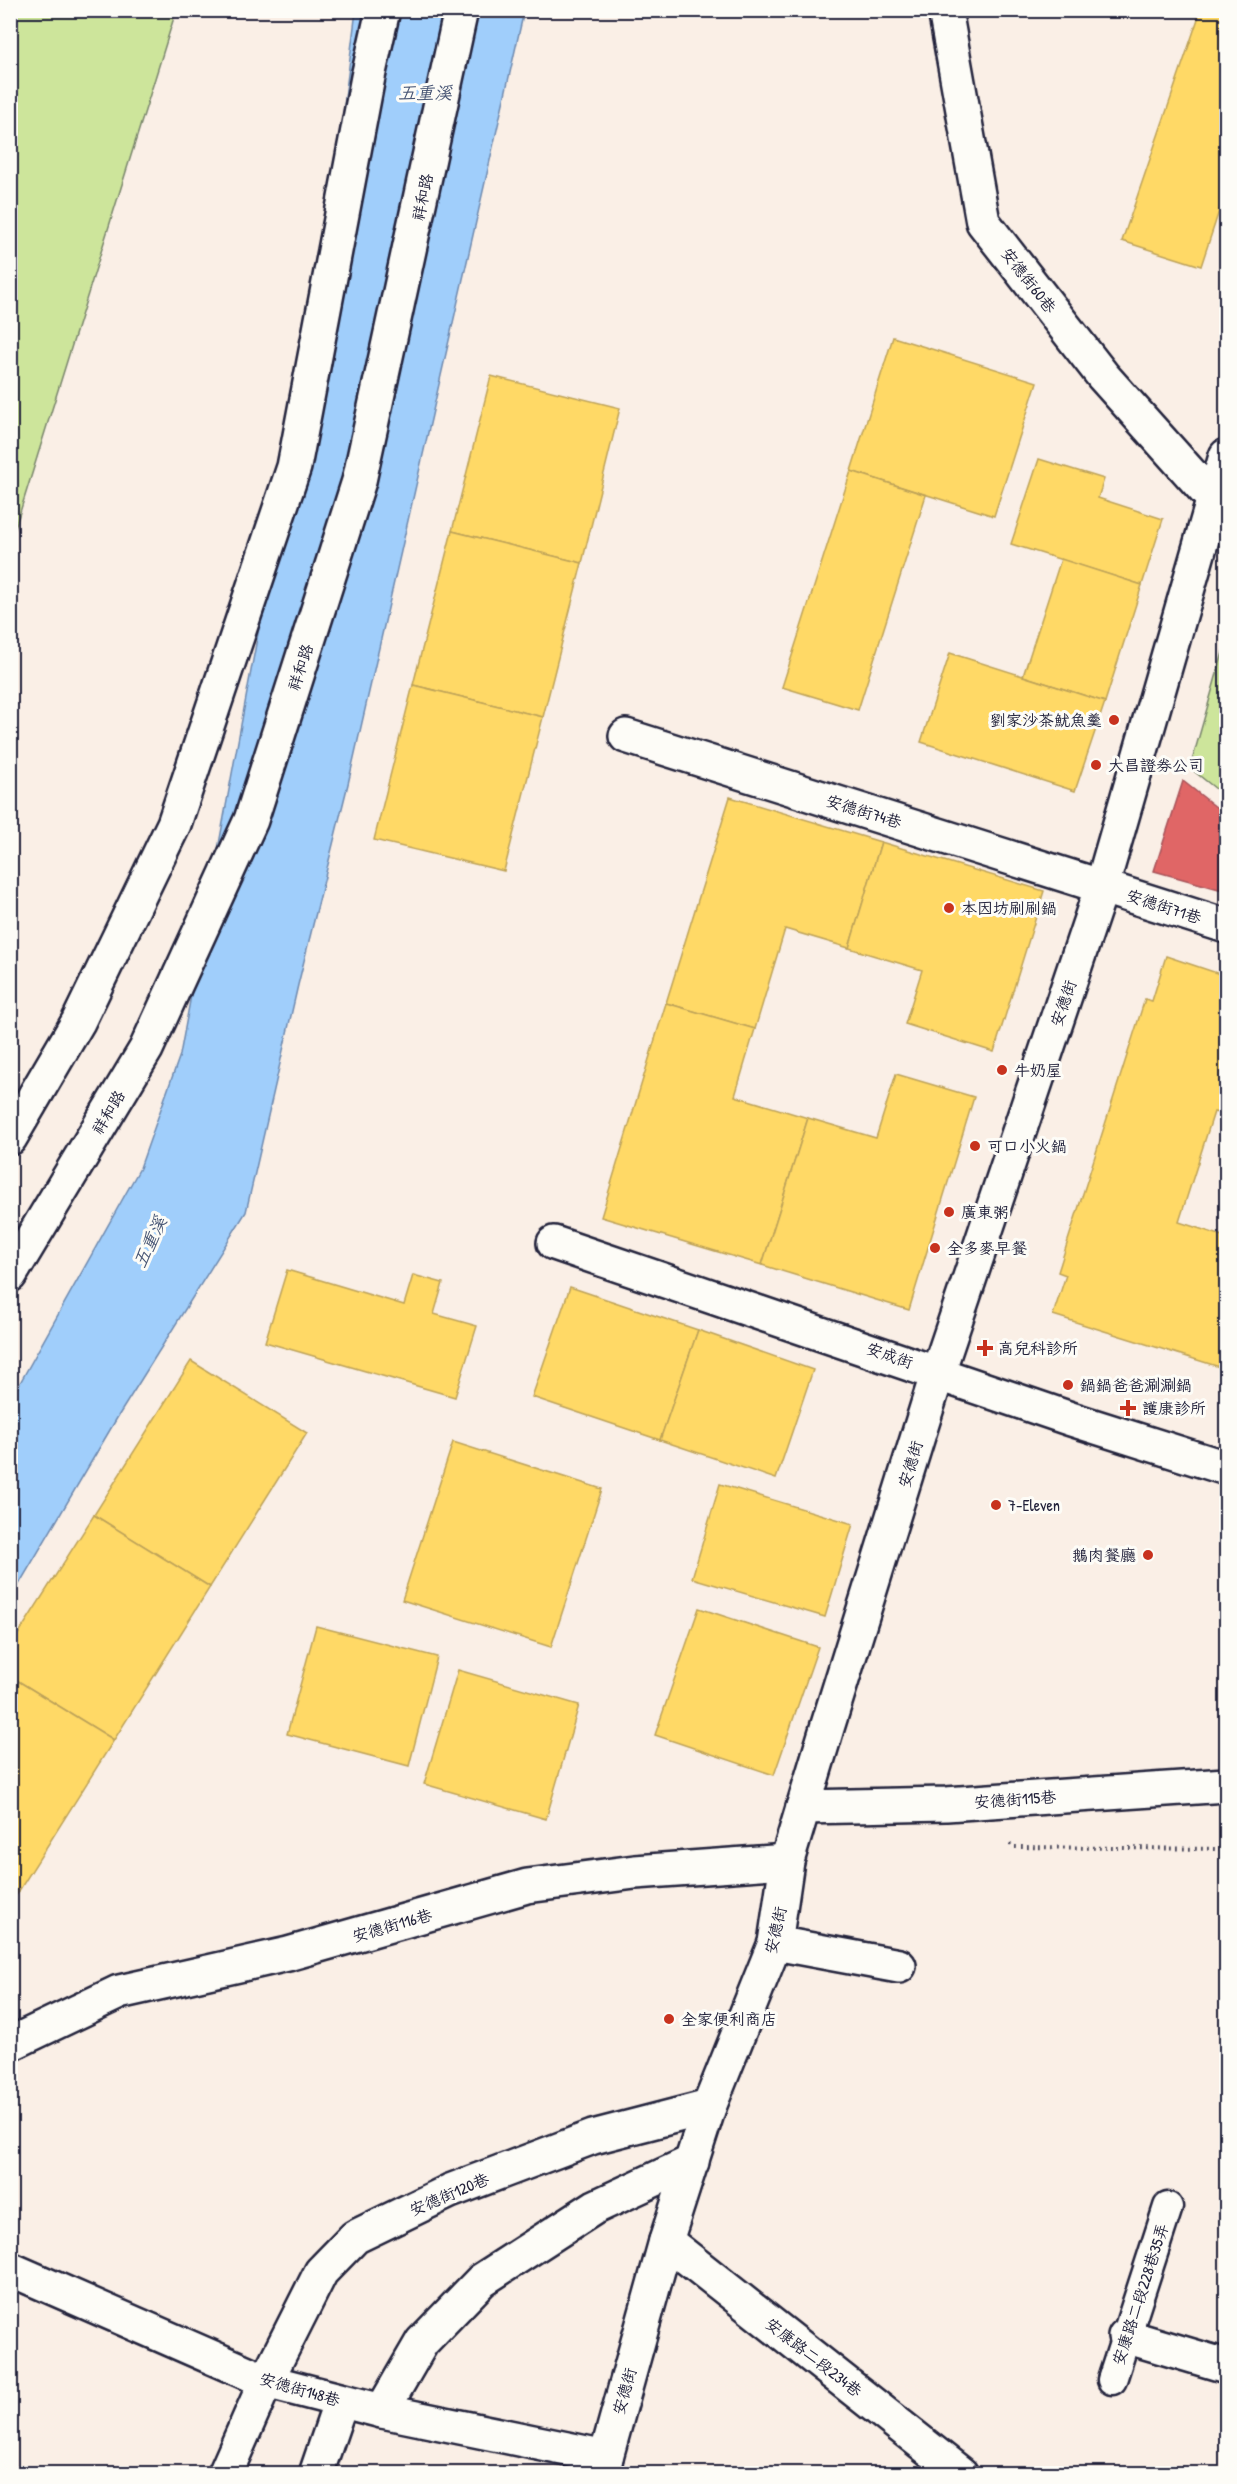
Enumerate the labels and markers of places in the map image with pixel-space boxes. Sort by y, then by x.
place label: 劉家沙茶魷魚羹 [990,709,1102,731]
marker: 劉家沙茶魷魚羹 [1107,713,1121,727]
place label: 大昌證券公司 [1108,754,1204,776]
marker: 大昌證券公司 [1089,758,1103,772]
place label: 本因坊刷刷鍋 [961,897,1057,919]
marker: 本因坊刷刷鍋 [942,901,956,915]
place label: 牛奶屋 [1014,1059,1062,1081]
marker: 牛奶屋 [995,1063,1009,1077]
place label: 可口小火鍋 [987,1135,1067,1157]
marker: 可口小火鍋 [968,1139,982,1153]
place label: 廣東粥 [961,1201,1009,1223]
marker: 廣東粥 [942,1205,956,1219]
place label: 全多麥早餐 [947,1237,1027,1259]
marker: 全多麥早餐 [928,1241,942,1255]
place label: 高兒科診所 [998,1337,1078,1359]
marker: 高兒科診所 [976,1339,994,1357]
place label: 鍋鍋爸爸涮涮鍋 [1080,1374,1192,1396]
marker: 鍋鍋爸爸涮涮鍋 [1061,1378,1075,1392]
place label: 護康診所 [1142,1397,1206,1419]
marker: 護康診所 [1119,1399,1137,1417]
place label: 7-Eleven [1008,1494,1060,1516]
marker: 7-Eleven [989,1498,1003,1512]
place label: 鵝肉餐廳 [1072,1544,1136,1566]
marker: 鵝肉餐廳 [1141,1548,1155,1562]
place label: 全家便利商店 [681,2008,777,2030]
marker: 全家便利商店 [662,2012,676,2026]

